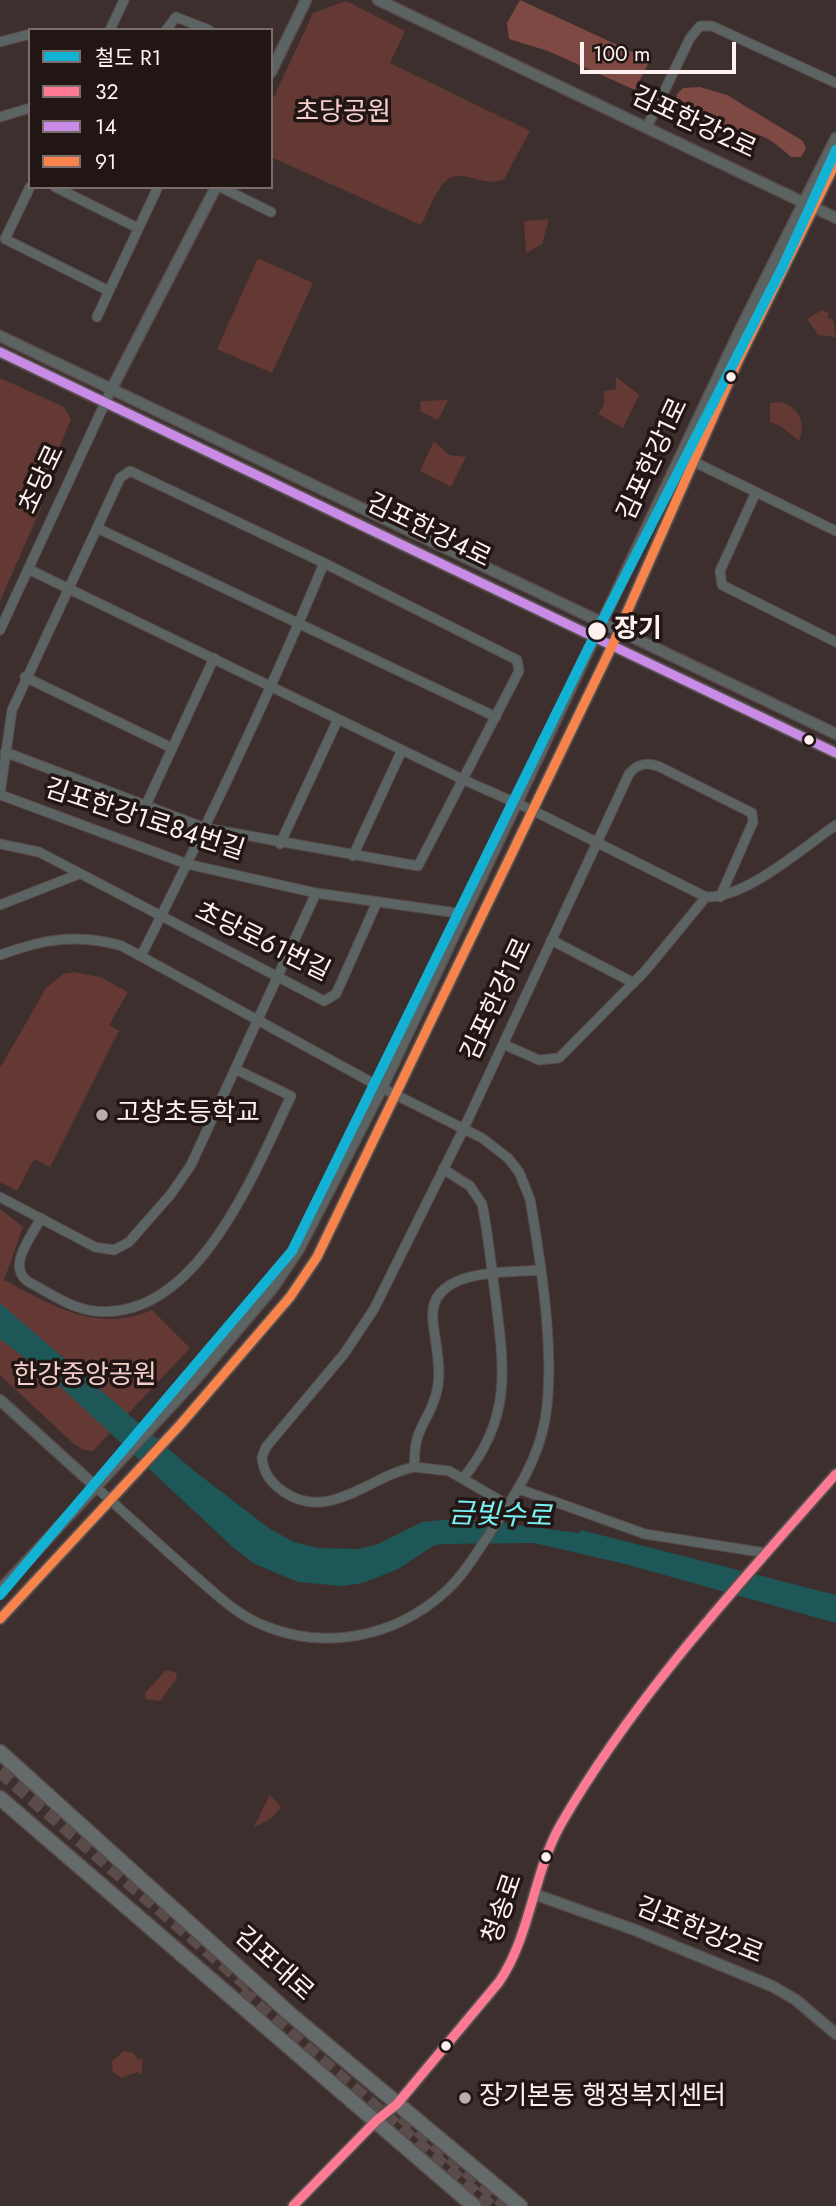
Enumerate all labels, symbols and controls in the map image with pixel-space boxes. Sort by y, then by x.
legend [28,28,273,189]
scale bar [584,28,740,72]
text: 100 m [593,39,650,69]
text: 철도 R1 [95,43,161,73]
text: 32 [95,77,118,107]
street label: 김포한강2로 [626,81,760,167]
park label: 초당공원 [295,98,391,130]
text: 14 [95,112,117,142]
text: 91 [95,147,117,177]
unlabelled marker [724,370,738,384]
street label: 김포한강1로 [612,394,696,526]
street label: 초당로 [14,441,72,519]
street label: 김포한강4로 [361,488,495,576]
place label: 장기 [614,615,662,647]
marker: 장기 [586,620,608,642]
unlabelled marker [802,733,816,747]
street label: 김포한강1로84번길 [40,774,248,868]
street label: 초당로61번길 [189,897,335,989]
street label: 김포한강1로 [456,934,540,1066]
place label: 고창초등학교 [116,1099,260,1131]
marker: 고창초등학교 [94,1107,110,1123]
park label: 한강중앙공원 [13,1361,157,1393]
water label: 금빛수로 [448,1498,552,1536]
unlabelled marker [539,1850,553,1864]
street label: 청송로 [478,1870,530,1948]
street label: 김포한강2로 [631,1892,767,1972]
street label: 김포대로 [227,1921,319,2009]
unlabelled marker [439,2039,453,2053]
place label: 장기본동 행정복지센터 [479,2082,726,2114]
marker: 장기본동 행정복지센터 [457,2090,473,2106]

